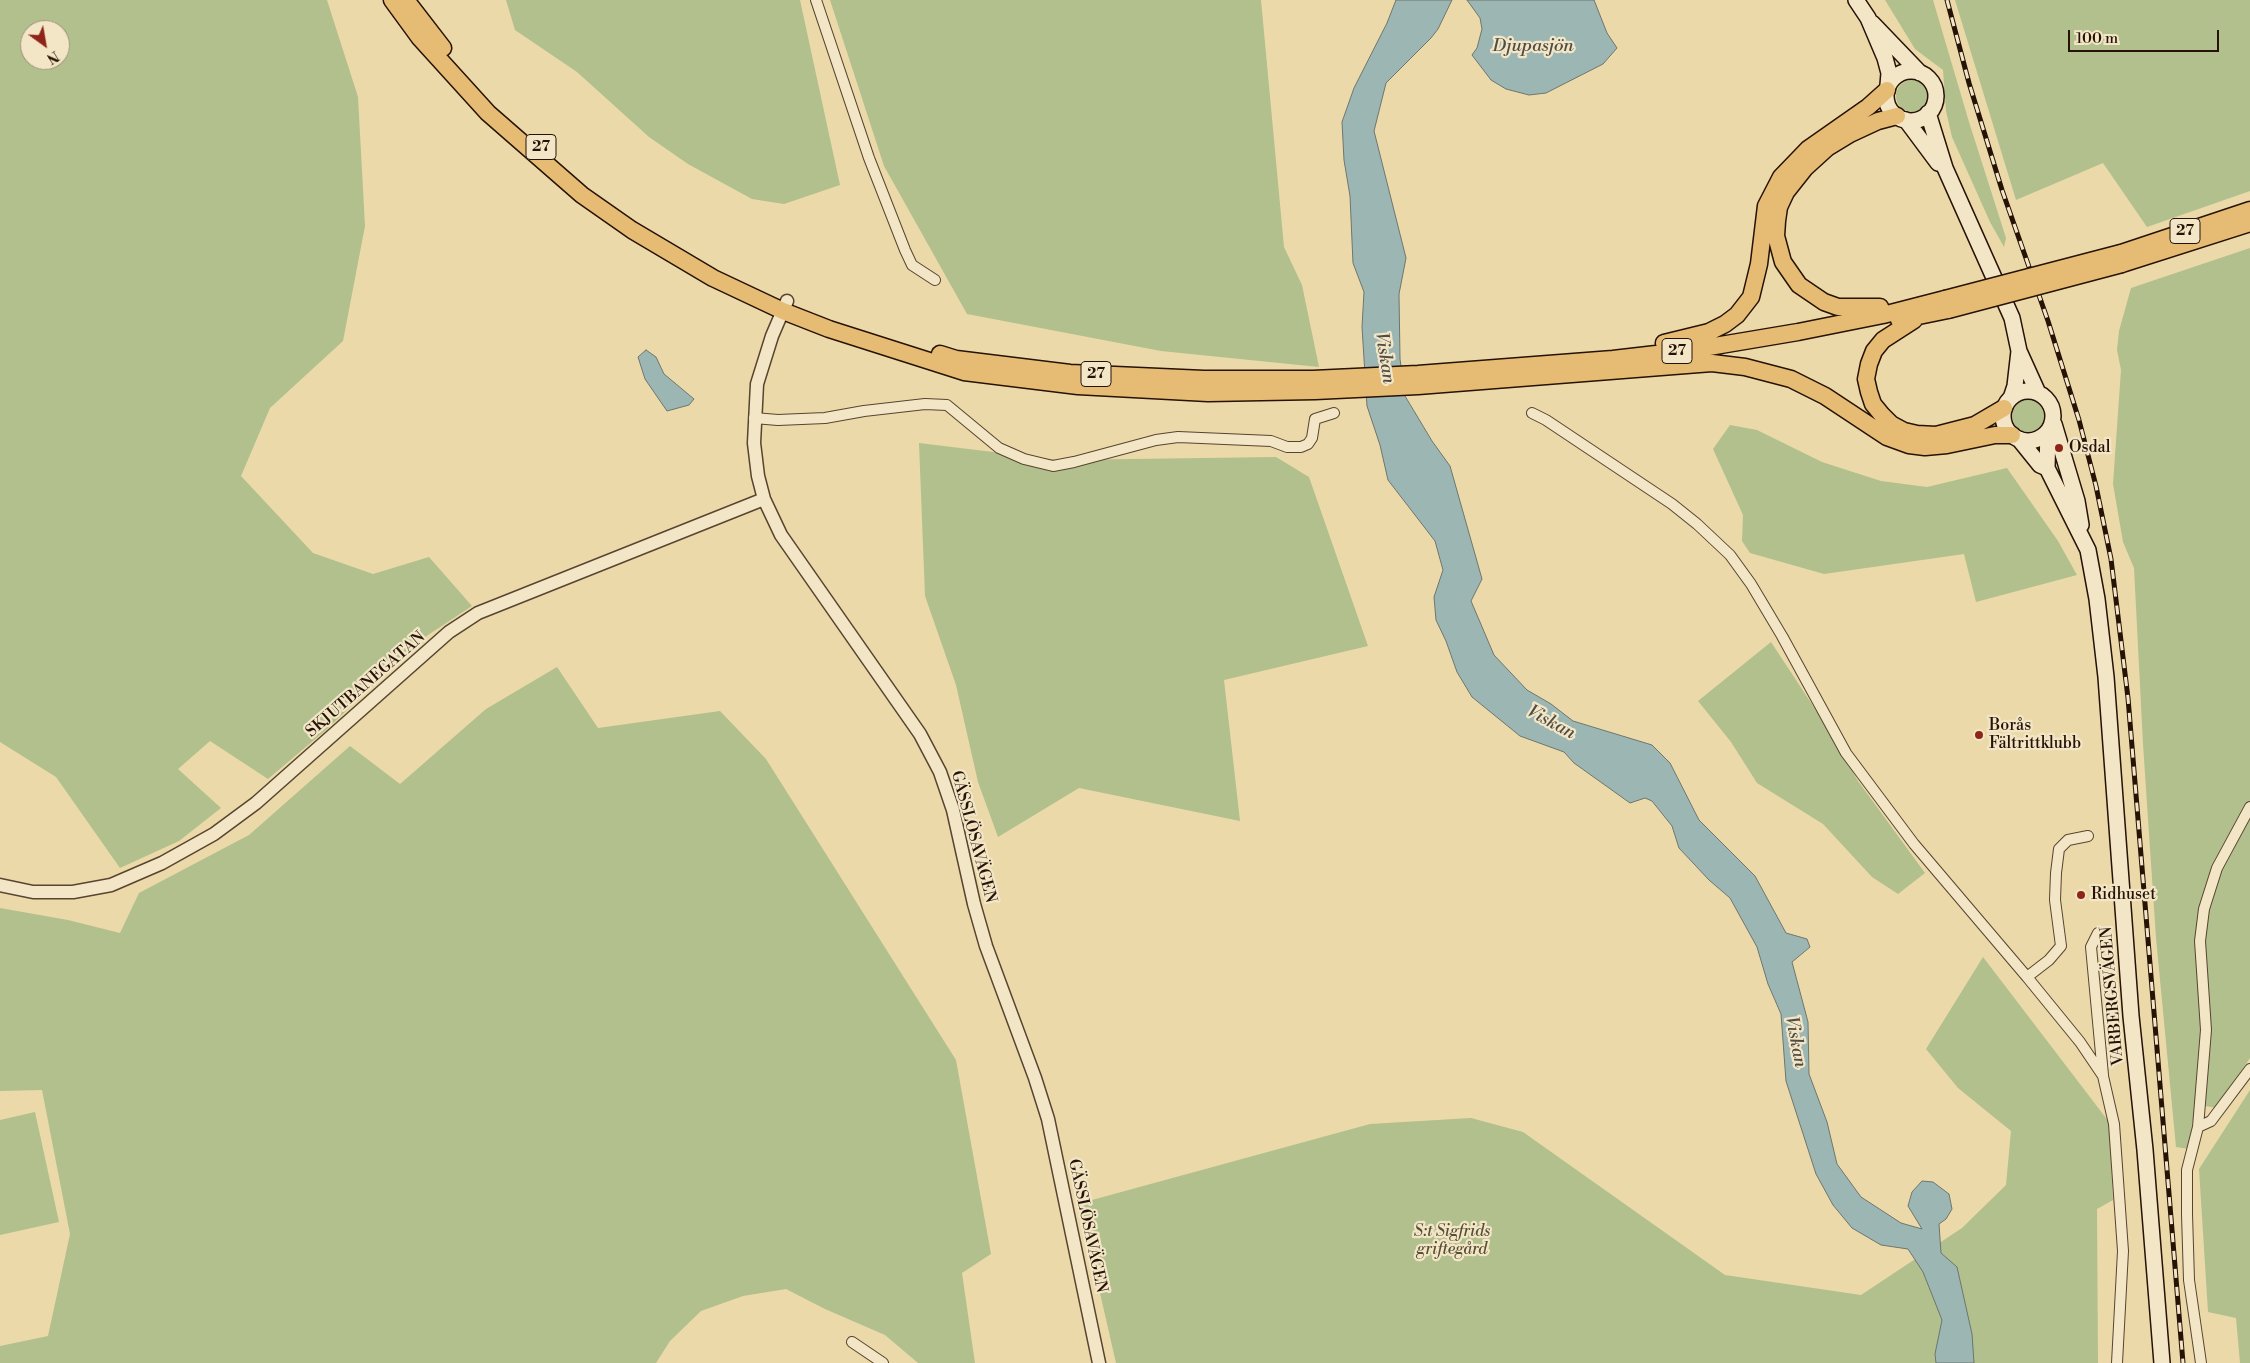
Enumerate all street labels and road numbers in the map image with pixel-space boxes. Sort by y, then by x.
road number: 27 [526,134,556,160]
road number: 27 [2170,218,2200,244]
road number: 27 [1662,338,1692,364]
road number: 27 [1081,362,1111,386]
street label: SKJUTBANEGATAN [303,628,429,742]
street label: GÄSSLÖSAVÄGEN [946,769,1000,905]
street label: VARBERGSVÄGEN [2097,926,2129,1066]
street label: GÄSSLÖSAVÄGEN [1063,1157,1111,1295]

